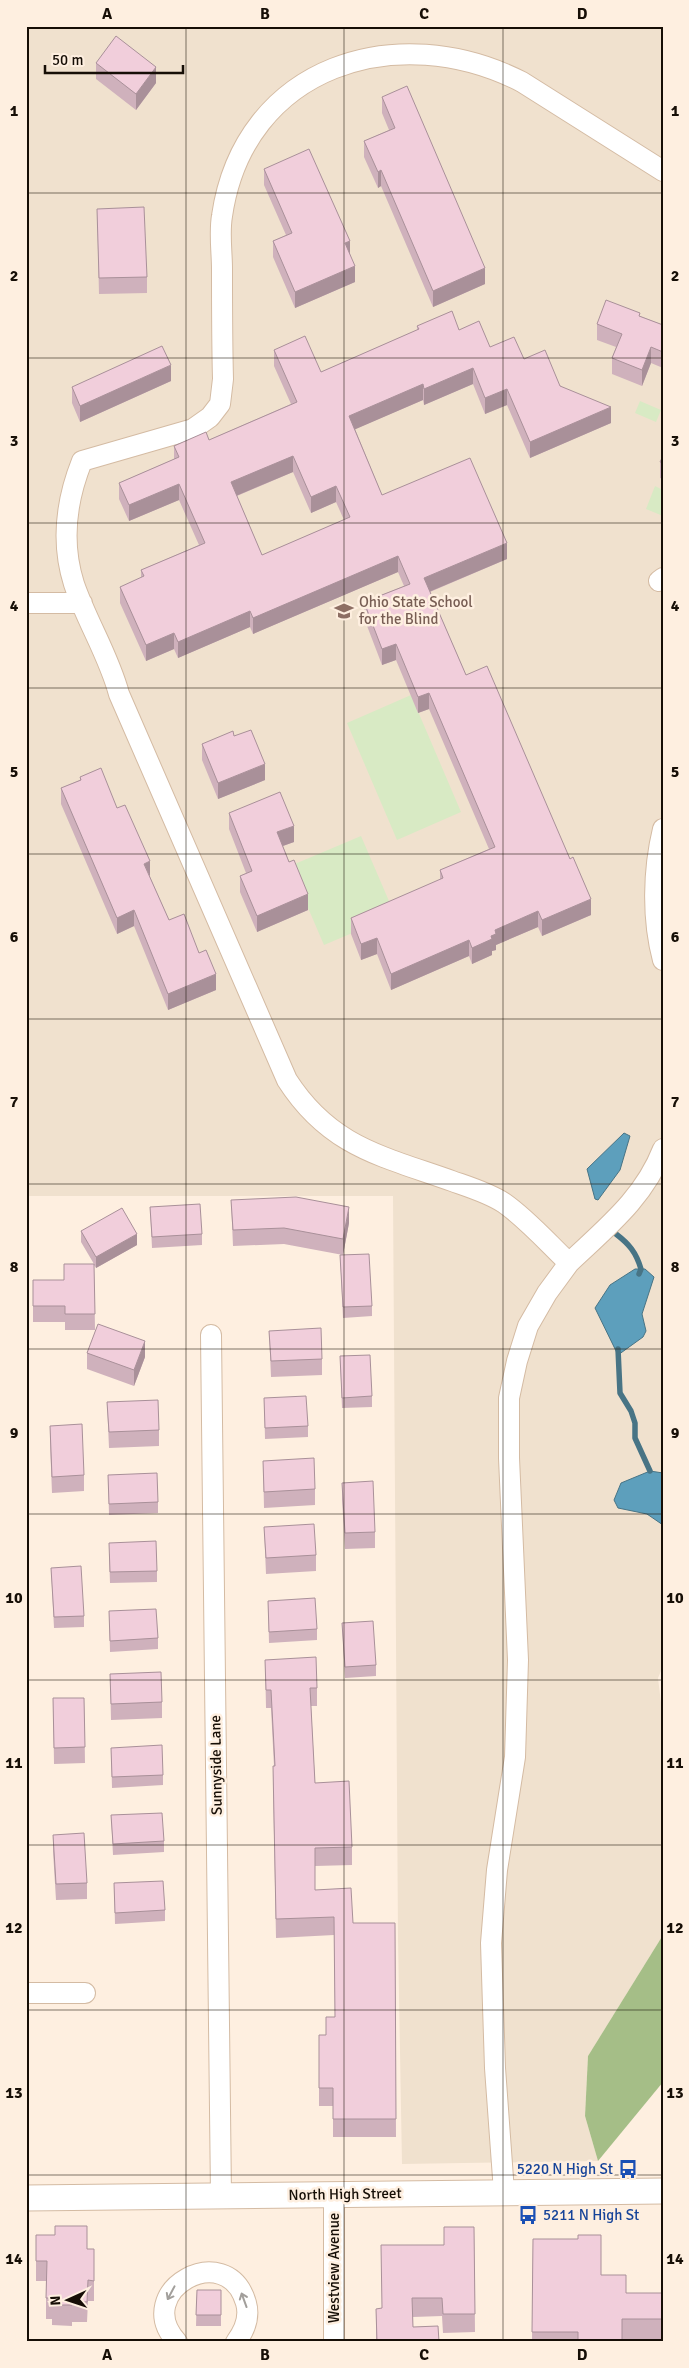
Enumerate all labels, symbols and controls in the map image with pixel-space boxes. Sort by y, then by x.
text: A [102,4,113,24]
text: B [260,4,270,24]
text: C [419,4,429,24]
text: D [577,4,588,24]
scale bar [45,42,182,74]
text: 50 m [52,51,83,69]
text: 1 [10,101,19,121]
text: 1 [671,101,680,121]
text: 2 [10,266,18,286]
text: 2 [671,266,679,286]
text: 3 [10,431,18,451]
text: 3 [671,431,679,451]
place label: Ohio State School for the Blind [359,593,473,628]
text: 4 [10,596,19,616]
text: 4 [671,596,680,616]
school or university icon: Ohio State School for the Blind [333,600,355,622]
text: 5 [10,762,18,782]
text: 5 [671,762,679,782]
text: 6 [10,927,19,947]
text: 6 [671,927,680,947]
text: 7 [10,1092,19,1112]
text: 7 [671,1092,680,1112]
text: 8 [10,1257,19,1277]
text: 8 [671,1257,680,1277]
text: 9 [10,1423,19,1443]
text: 9 [671,1423,680,1443]
text: 10 [5,1588,23,1608]
text: 10 [666,1588,684,1608]
street label: Sunnyside Lane [206,1715,226,1815]
text: 11 [5,1753,23,1773]
text: 11 [666,1753,684,1773]
text: 12 [5,1918,23,1938]
text: 12 [666,1918,684,1938]
text: 13 [5,2083,23,2103]
text: 13 [666,2083,684,2103]
bus stop icon: 5220 N High St [617,2158,639,2180]
place label: 5220 N High St [517,2160,613,2178]
street label: North High Street [288,2184,402,2204]
bus stop icon: 5211 N High St [517,2204,539,2226]
place label: 5211 N High St [543,2206,639,2224]
street label: Westview Avenue [325,2213,343,2323]
text: 14 [5,2249,23,2269]
text: 14 [666,2249,684,2269]
north arrow [42,2276,92,2326]
one-way arrow [166,2286,176,2301]
one-way arrow [239,2293,248,2308]
text: N [47,2295,64,2306]
text: A [102,2345,113,2365]
text: B [260,2345,270,2365]
text: C [419,2345,429,2365]
text: D [577,2345,588,2365]

